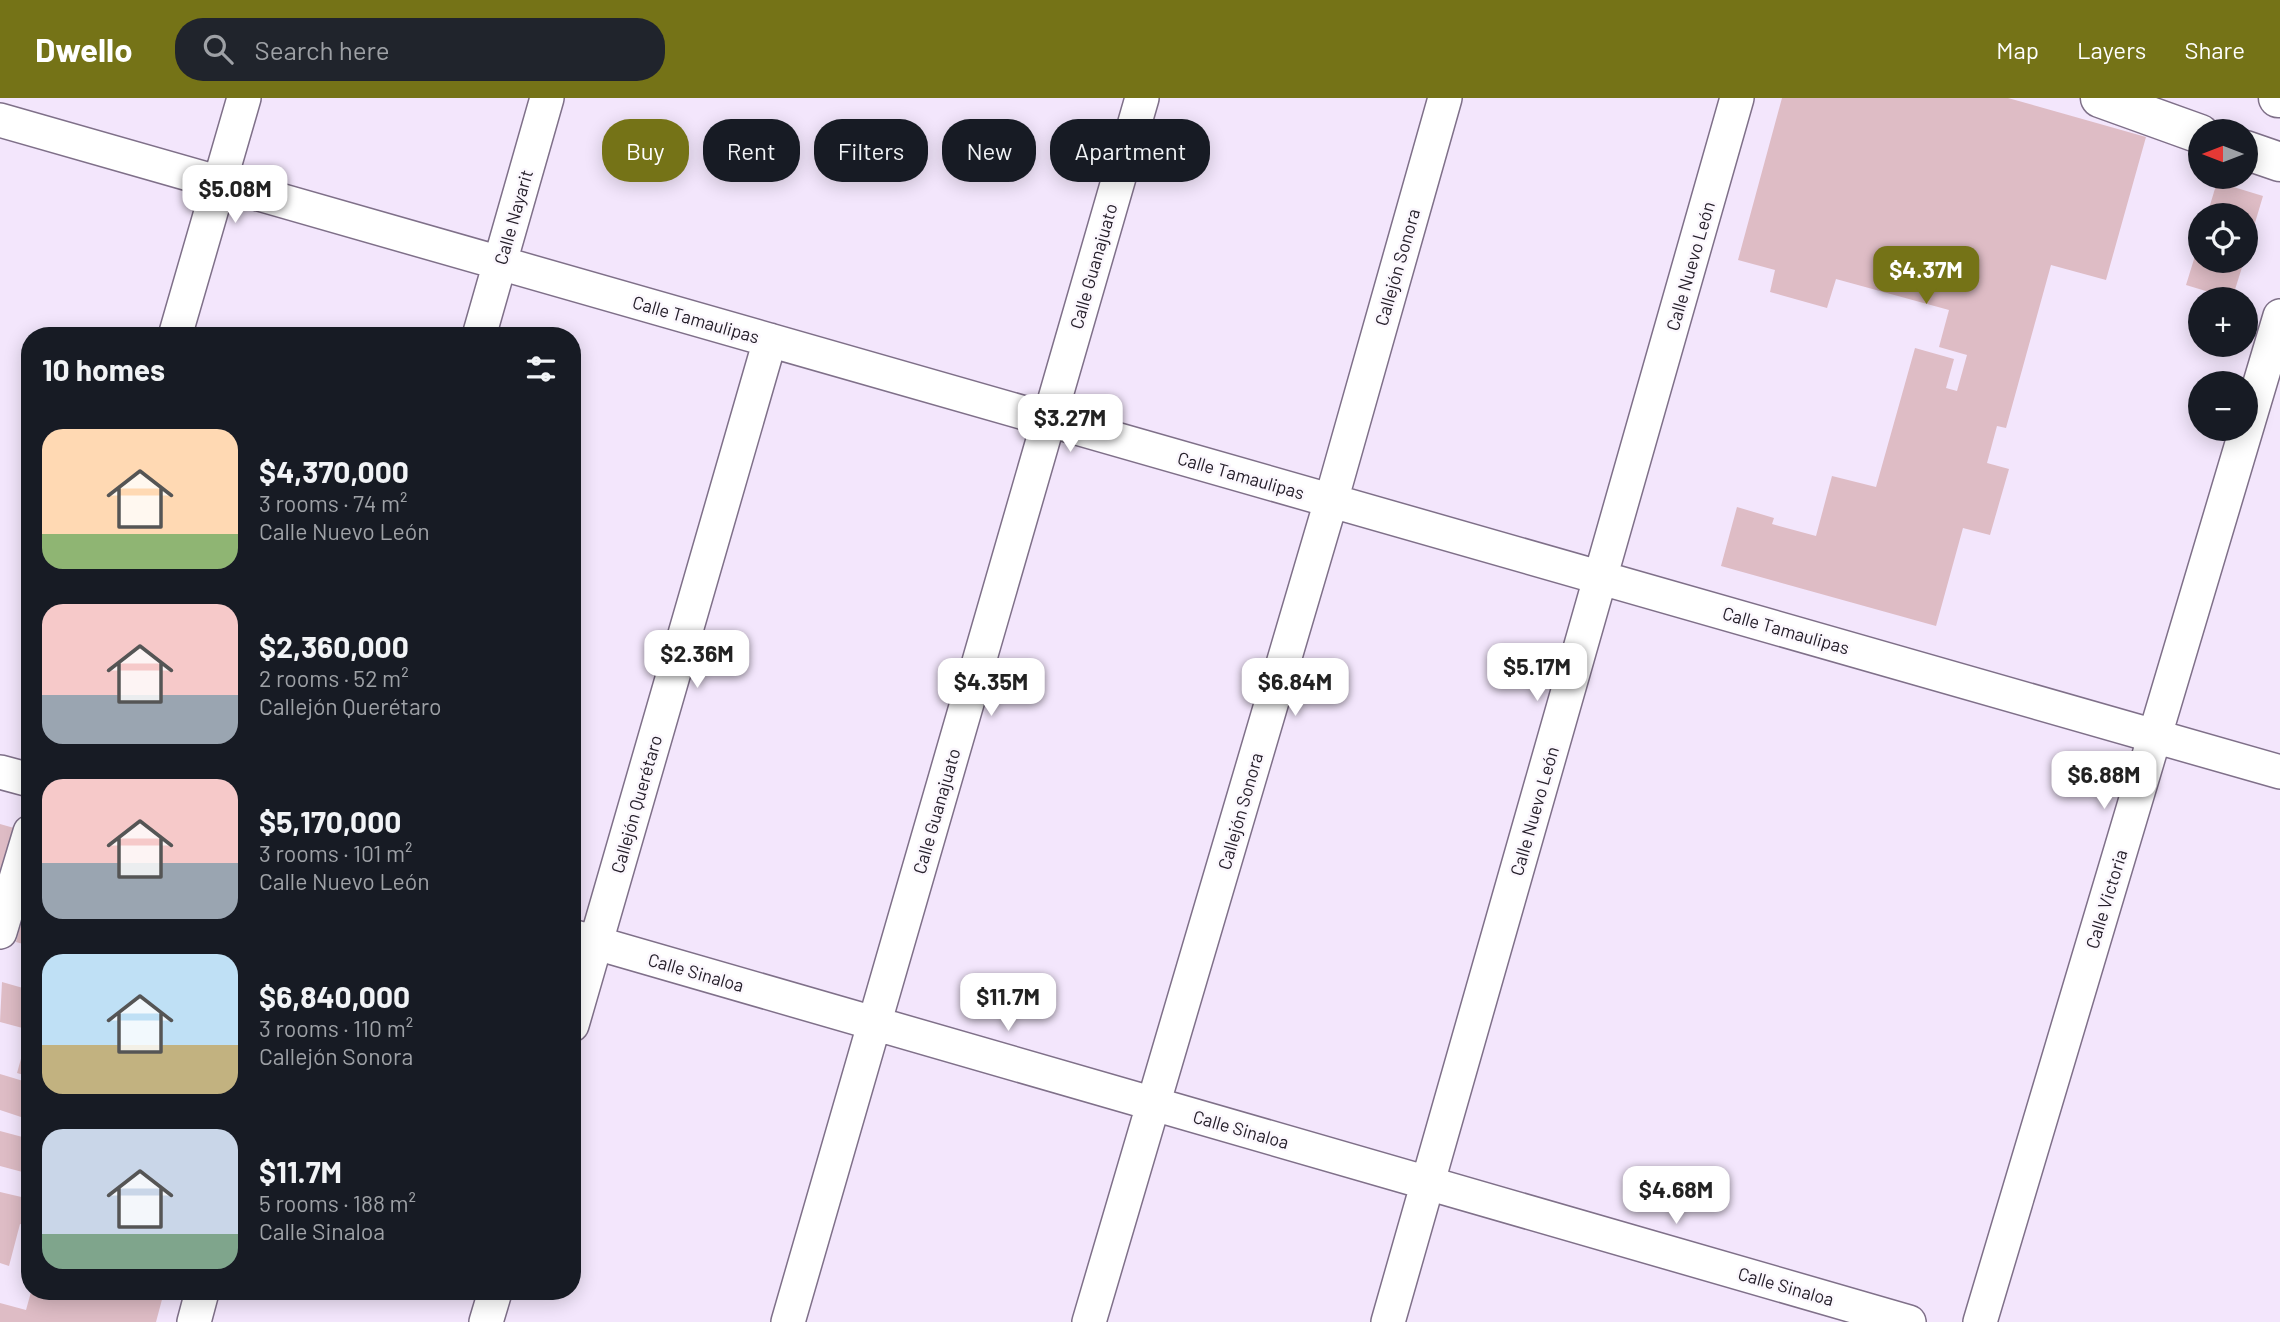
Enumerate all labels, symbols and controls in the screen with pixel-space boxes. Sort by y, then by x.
search box [175,18,665,81]
text: Dwello [35,29,133,69]
icon: search [199,30,237,68]
text: Search here [255,34,390,65]
text: Map [1996,35,2039,64]
text: Layers [2077,35,2146,64]
text: Share [2184,35,2245,64]
chip: Buy [602,119,689,182]
chip: Rent [703,119,800,182]
chip: Filters [814,119,928,182]
chip: New [942,119,1036,182]
chip: Apartment [1050,119,1210,182]
north arrow [2188,119,2258,189]
map controls [2188,119,2258,441]
pin: $5.08M [178,166,292,225]
street label: Calle Nayarit [489,167,537,267]
text: $5.08M [198,174,272,202]
street label: Calle Nuevo León [1661,199,1719,333]
street label: Calle Guanajuato [1065,201,1121,331]
button: locate [2188,203,2258,273]
street label: Callejón Sonora [1370,206,1424,328]
pin: $4.37M [1869,246,1983,306]
text: $4.37M [1889,255,1963,283]
button: + [2188,287,2258,357]
street label: Calle Tamaulipas [630,290,762,348]
icon: filters [522,350,560,388]
text: 10 homes [42,351,165,387]
button: − [2188,371,2258,441]
pin: $3.27M [1013,394,1127,454]
text: $3.27M [1034,403,1106,431]
street label: Calle Tamaulipas [1175,446,1307,504]
text: $4,370,000 [259,453,409,489]
icon: home [98,457,182,541]
text: 3 rooms · 74 m² [259,489,408,517]
text: Calle Nuevo León [259,517,430,545]
street label: Calle Tamaulipas [1720,601,1852,659]
text: $2,360,000 [259,628,409,664]
pin: $2.36M [640,630,754,690]
icon: home [98,632,182,716]
text: $2.36M [660,639,734,667]
pin: $5.17M [1480,644,1594,703]
text: $5.17M [1503,652,1571,680]
pin: $4.35M [934,658,1048,718]
pin: $6.84M [1238,658,1352,718]
text: 2 rooms · 52 m² [259,664,409,692]
text: $4.35M [954,667,1028,695]
text: $6.84M [1258,667,1332,695]
text: Callejón Querétaro [259,692,441,720]
street label: Callejón Querétaro [606,732,666,876]
street label: Calle Nuevo León [1505,744,1563,878]
street label: Calle Guanajuato [908,746,964,876]
street label: Callejón Sonora [1213,750,1267,872]
pin: $6.88M [2047,752,2161,811]
text: $6.88M [2067,760,2141,788]
text: $5,170,000 [259,803,401,839]
icon: home [98,807,182,891]
text: 3 rooms · 101 m² [259,839,412,867]
street label: Calle Victoria [2081,847,2131,951]
text: Calle Nuevo León [259,867,430,895]
street label: Calle Sinaloa [646,948,746,996]
pin: $11.7M [951,974,1065,1033]
text: $6,840,000 [259,978,410,1014]
icon: home [98,982,182,1066]
text: $11.7M [976,982,1040,1010]
text: 3 rooms · 110 m² [259,1014,413,1042]
text: Callejón Sonora [259,1042,413,1070]
street label: Calle Sinaloa [1191,1105,1291,1153]
text: $11.7M [259,1153,342,1189]
icon: home [98,1157,182,1241]
pin: $4.68M [1619,1166,1733,1226]
text: $4.68M [1639,1175,1713,1203]
text: 5 rooms · 188 m² [259,1189,416,1217]
text: Calle Sinaloa [259,1217,385,1245]
street label: Calle Sinaloa [1736,1262,1836,1310]

